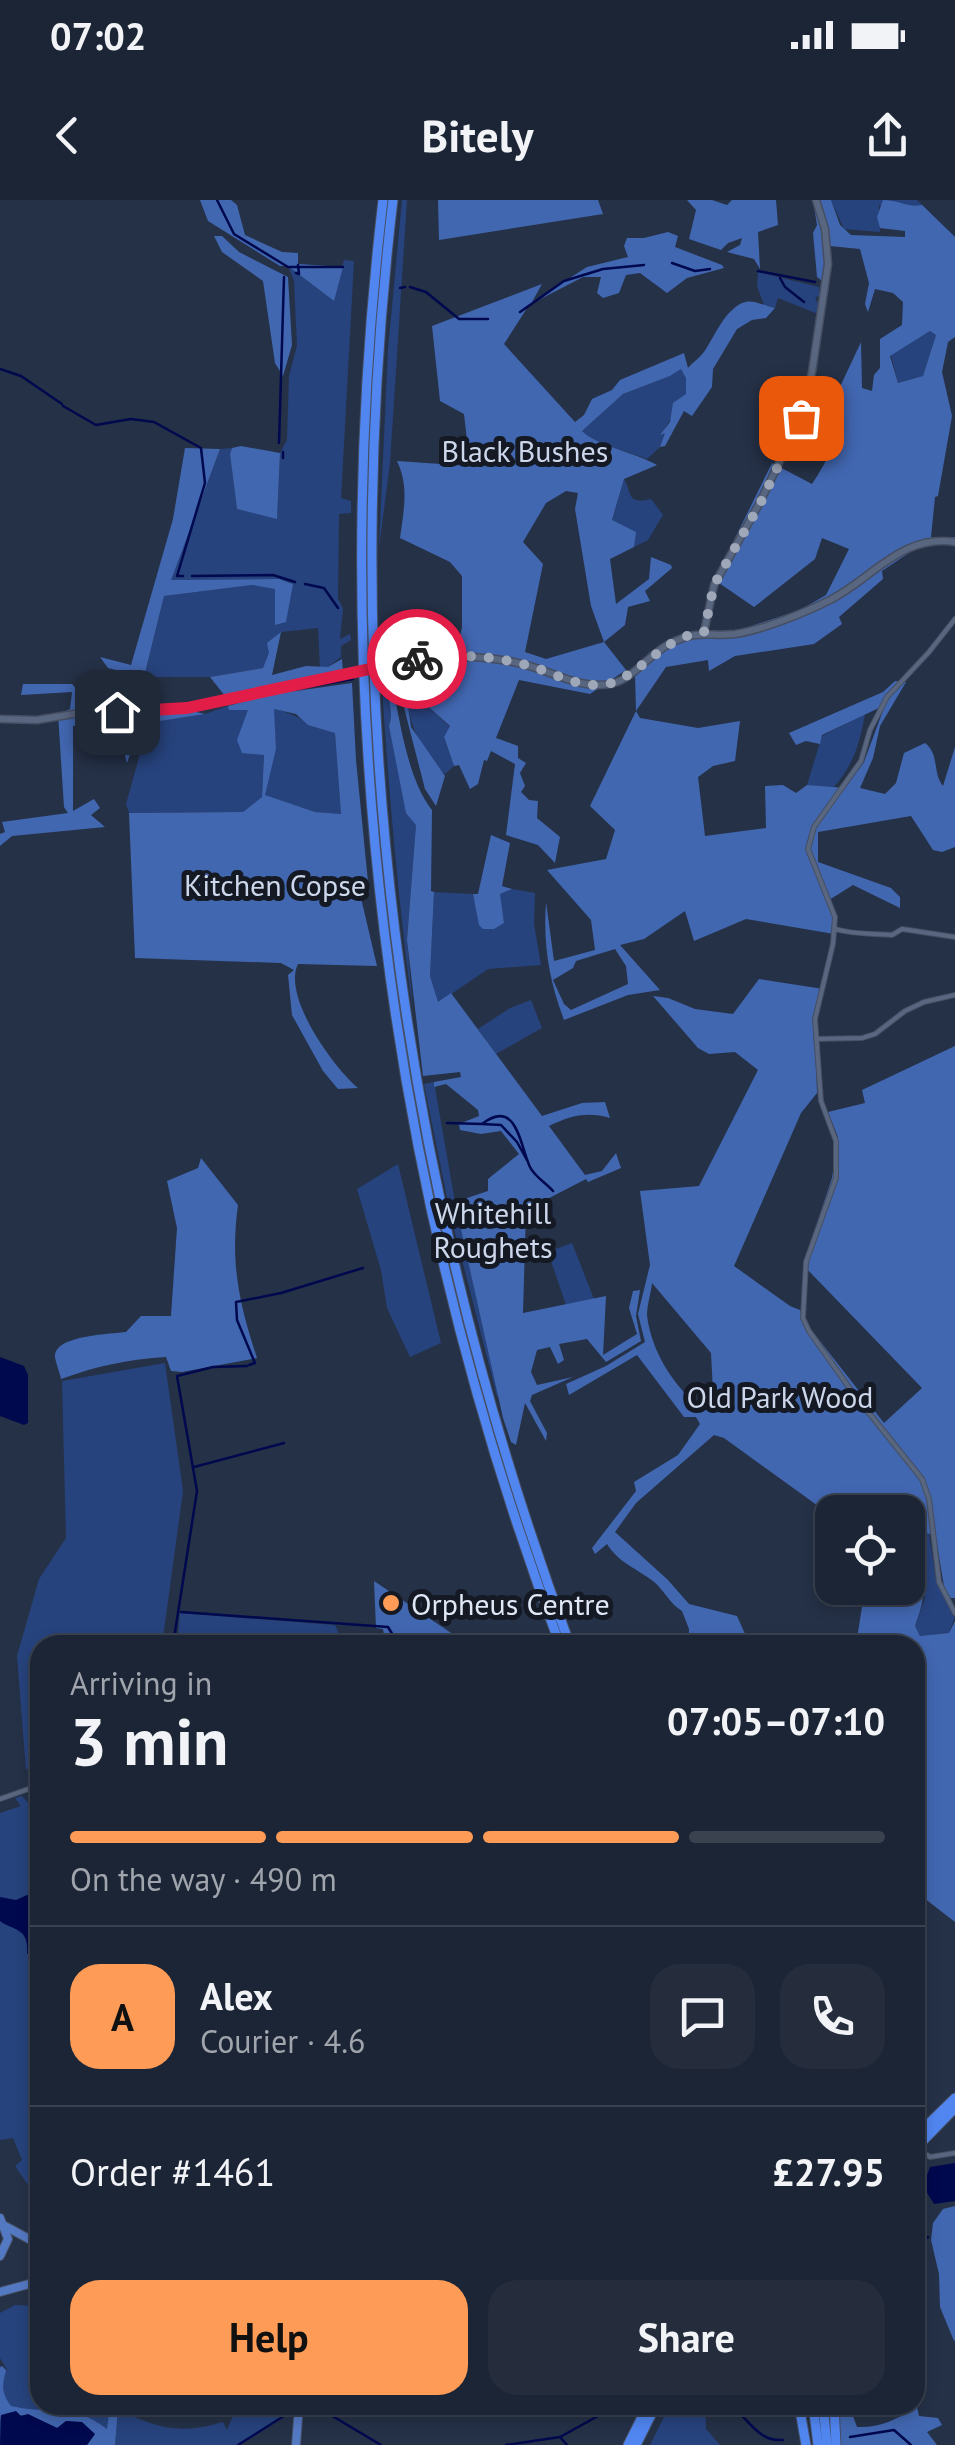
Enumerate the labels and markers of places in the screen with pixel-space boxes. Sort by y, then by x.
pin [759,376,844,461]
pin [75,670,160,755]
place label: Orpheus Centre [411,1584,610,1623]
marker: Orpheus Centre [380,1592,402,1614]

